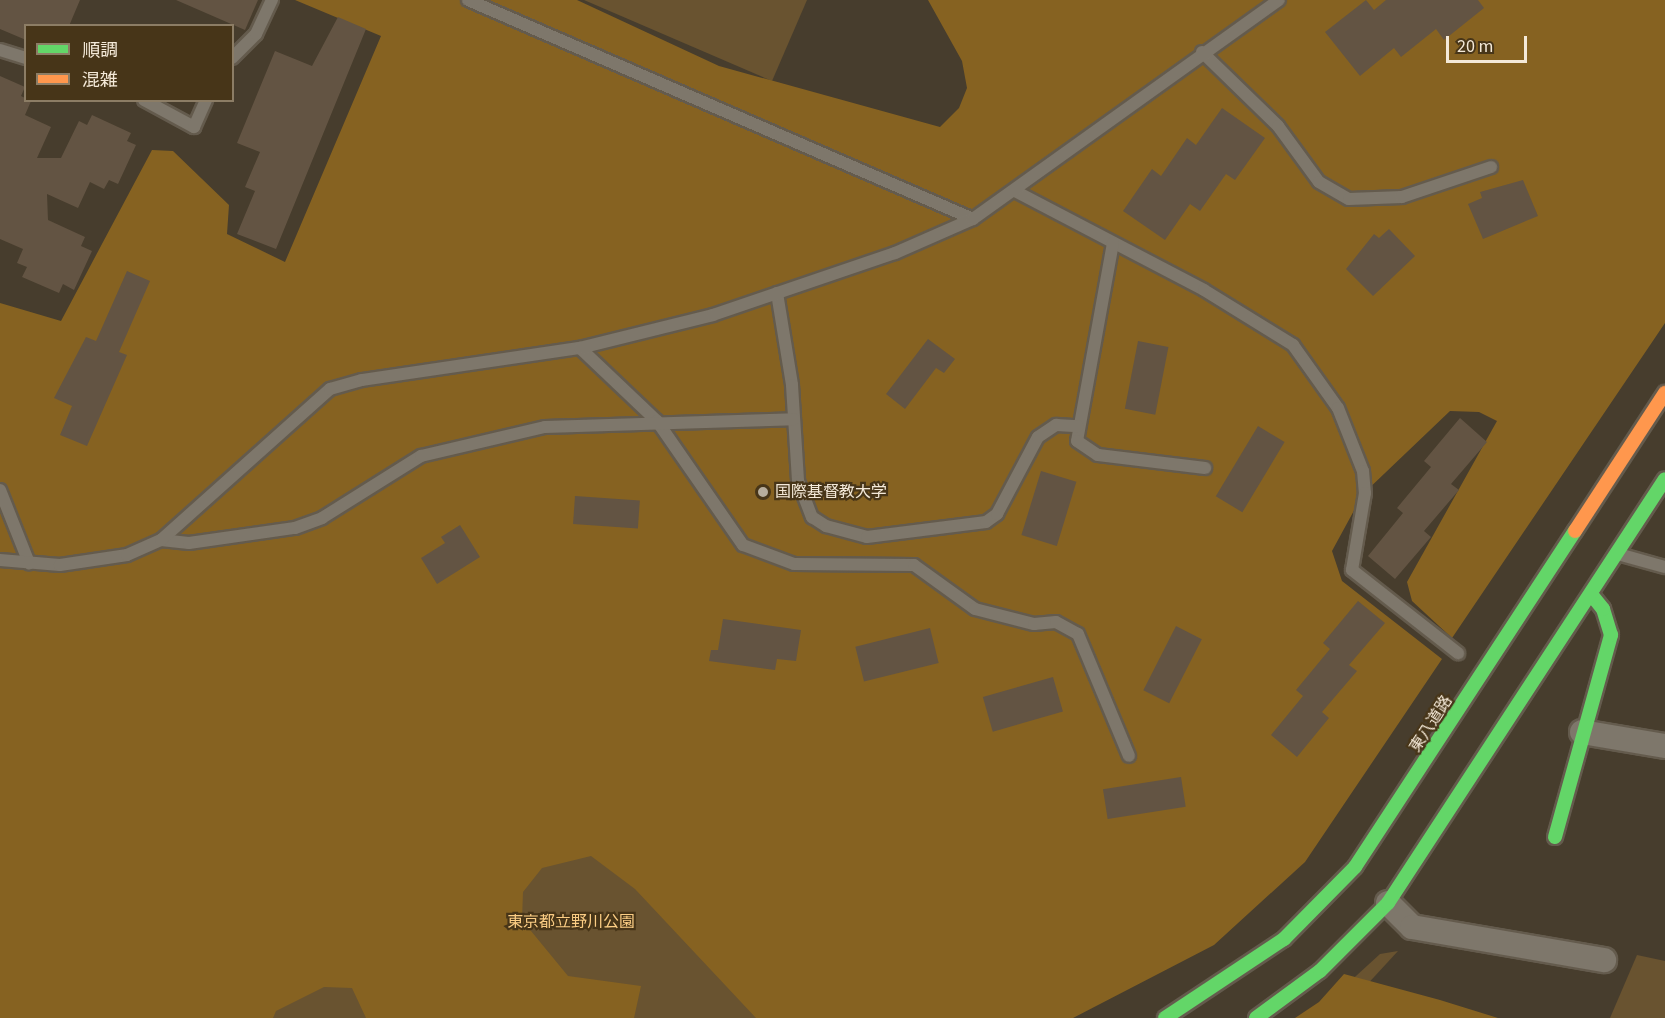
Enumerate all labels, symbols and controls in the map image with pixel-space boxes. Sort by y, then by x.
legend [24,24,234,102]
scale bar [1449,24,1530,62]
text: 20 m [1457,34,1493,59]
text: 順調 [82,38,118,63]
text: 混雑 [82,68,118,93]
place label: 国際基督教大学 [775,482,887,502]
marker: 国際基督教大学 [756,485,770,499]
street label: 東八道路 [1406,692,1456,756]
park label: 東京都立野川公園 [507,912,635,932]

